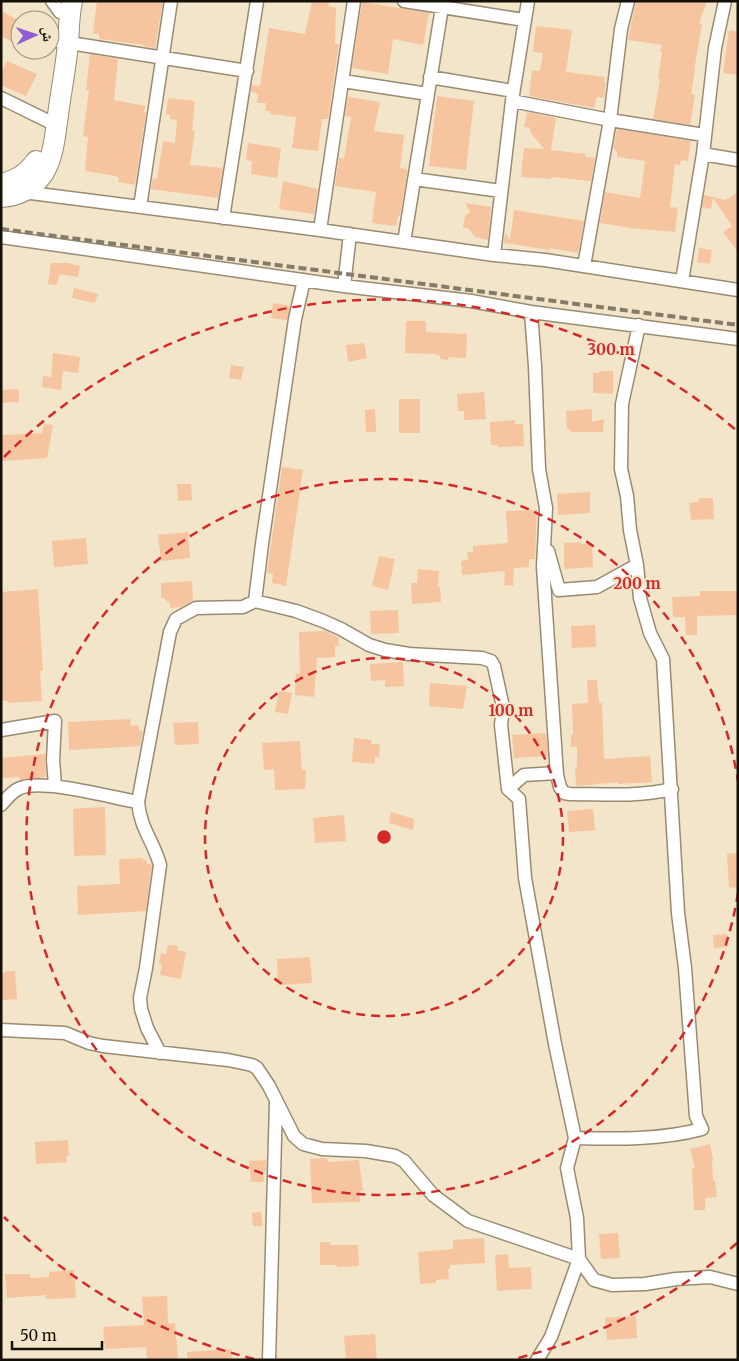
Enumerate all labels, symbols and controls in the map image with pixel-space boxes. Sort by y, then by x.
north arrow [10,10,60,60]
text: ش [39,26,57,42]
text: 300 m [587,340,635,359]
text: 200 m [613,574,661,593]
text: 100 m [489,701,533,720]
centre of rings [375,828,393,846]
scale bar [12,1318,102,1350]
text: 50 m [20,1326,57,1345]

